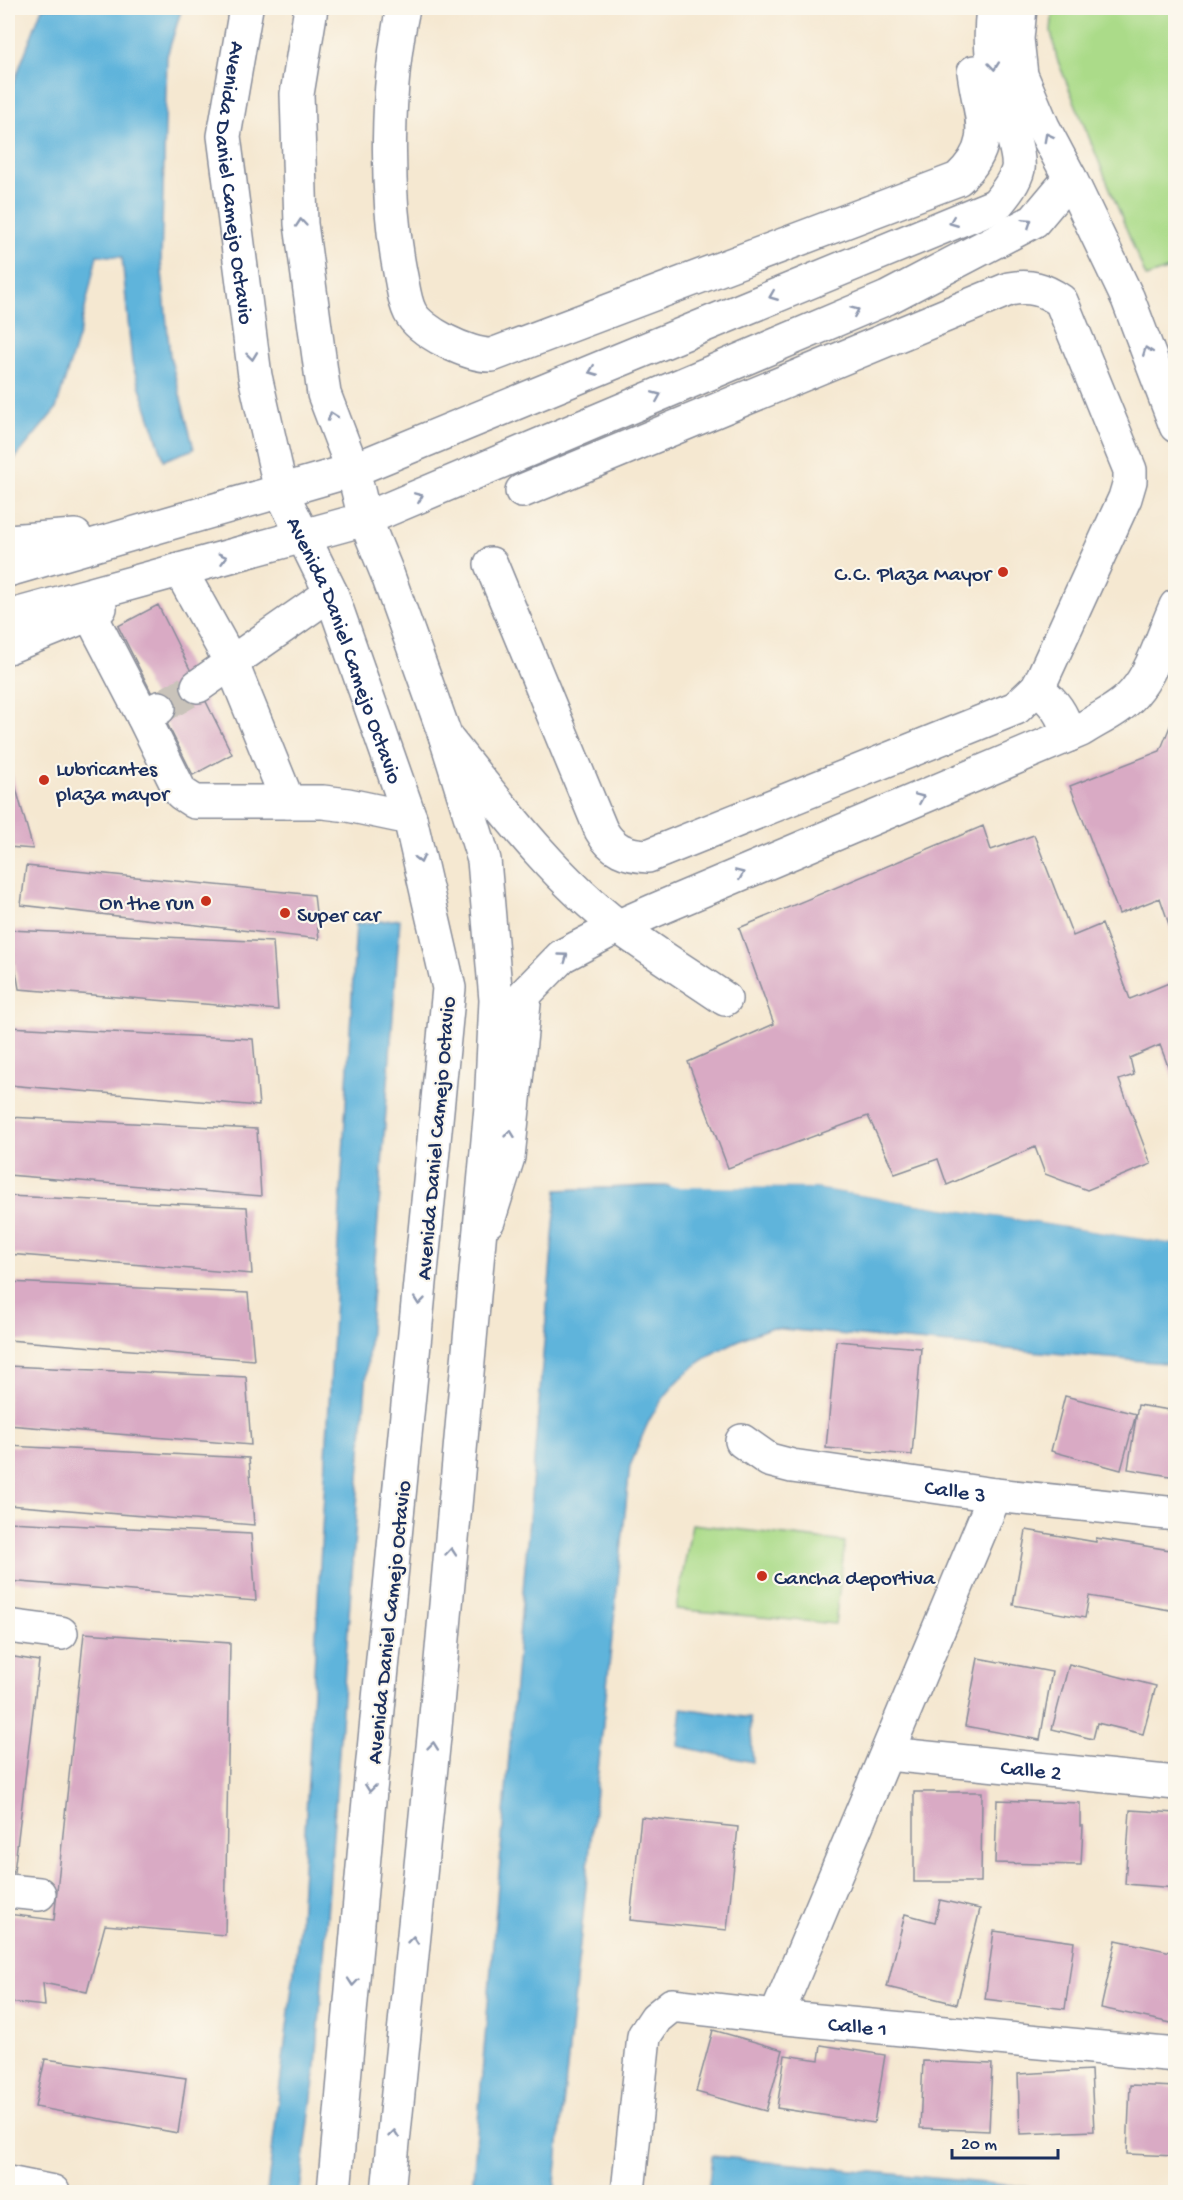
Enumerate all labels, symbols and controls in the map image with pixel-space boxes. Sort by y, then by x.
street label: Avenida Daniel Camejo Octavio [207,39,257,326]
one-way arrow [988,61,1000,70]
one-way arrow [1044,132,1055,143]
one-way arrow [949,215,960,227]
one-way arrow [295,219,308,228]
one-way arrow [1022,219,1033,230]
one-way arrow [768,289,779,301]
one-way arrow [849,307,860,319]
one-way arrow [1142,346,1155,357]
one-way arrow [246,352,258,361]
one-way arrow [588,364,599,376]
one-way arrow [650,391,661,403]
one-way arrow [326,411,339,421]
one-way arrow [413,492,424,504]
street label: Avenida Daniel Camejo Octavio [279,514,406,788]
one-way arrow [217,553,228,565]
place label: C.C. Plaza Mayor [834,563,993,589]
marker: C.C. Plaza Mayor [996,565,1010,579]
place label: Lubricantes plaza mayor [55,758,171,809]
marker: Lubricantes plaza mayor [37,773,51,787]
one-way arrow [914,793,925,805]
one-way arrow [412,854,425,864]
one-way arrow [734,869,745,881]
place label: On the run [99,892,195,918]
marker: On the run [199,894,213,908]
place label: Super car [297,904,382,930]
marker: Super car [278,906,292,920]
one-way arrow [558,953,569,964]
street label: Avenida Daniel Camejo Octavio [413,995,463,1281]
one-way arrow [504,1130,516,1139]
one-way arrow [413,1297,426,1306]
street label: Calle 3 [923,1476,987,1511]
street label: Avenida Daniel Camejo Octavio [363,1479,419,1765]
one-way arrow [444,1548,457,1557]
place label: Cancha deportiva [774,1567,936,1593]
marker: Cancha deportiva [755,1569,769,1583]
one-way arrow [426,1742,439,1751]
street label: Calle 2 [999,1756,1063,1788]
one-way arrow [364,1783,377,1793]
one-way arrow [406,1936,419,1945]
one-way arrow [347,1978,360,1987]
street label: Calle 1 [827,2013,888,2045]
scale bar [952,2122,1058,2160]
one-way arrow [387,2130,400,2139]
text: 20 m [961,2135,997,2156]

